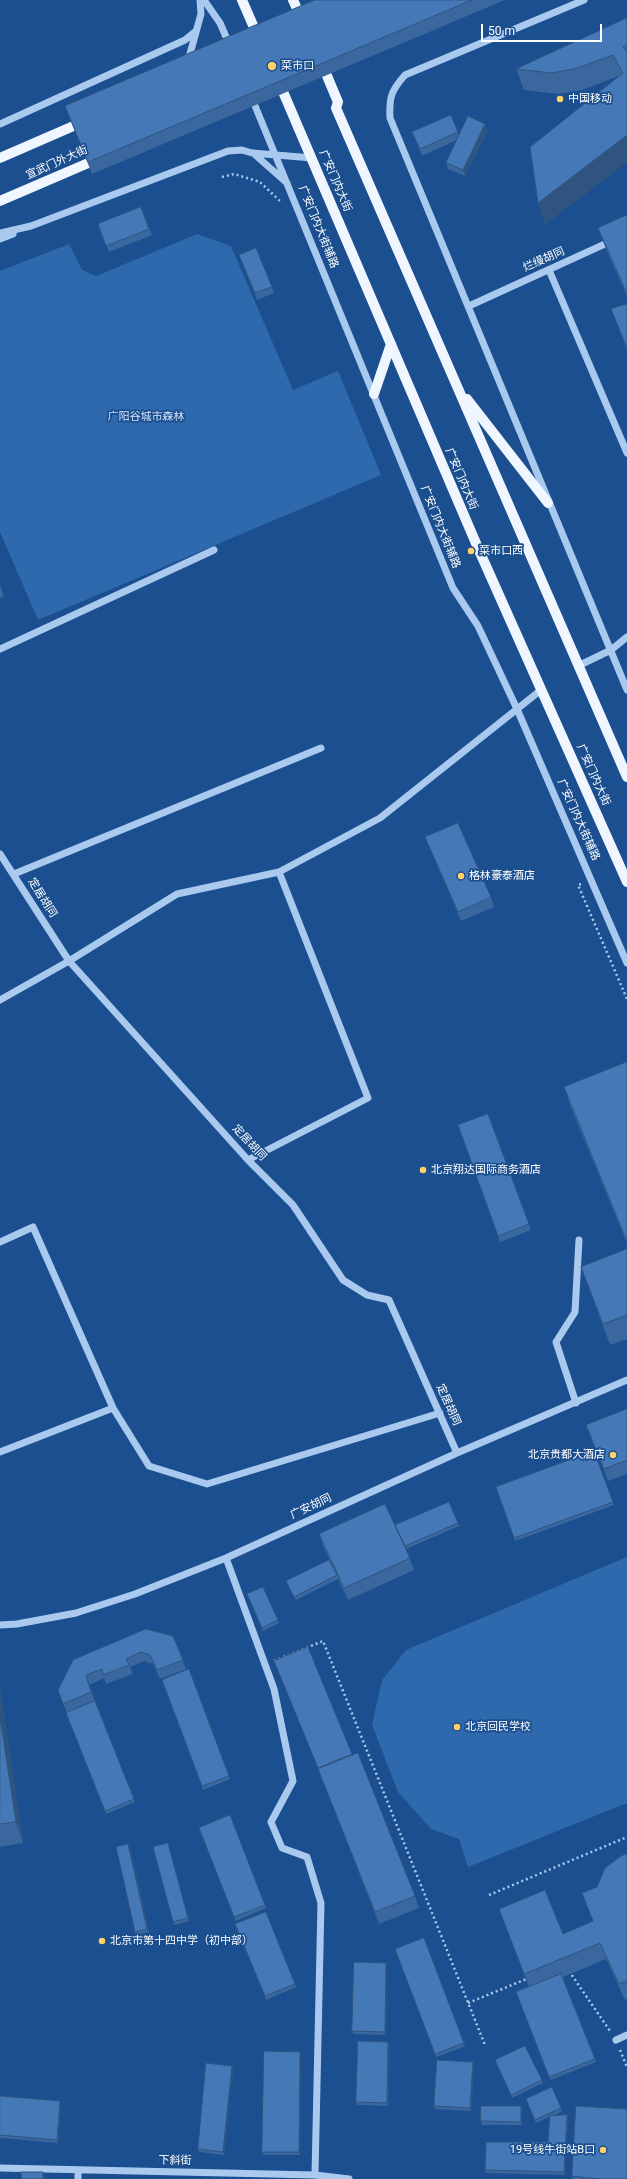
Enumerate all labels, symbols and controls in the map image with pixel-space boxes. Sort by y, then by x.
scale bar [483,16,604,42]
text: 50 m [488,24,515,38]
place label: 菜市口 [281,59,314,73]
marker: 菜市口 [266,60,278,72]
place label: 中国移动 [568,92,612,106]
marker: 中国移动 [555,94,565,104]
street label: 宣武门外大街 [24,144,90,182]
street label: 广安门内大街 [316,148,354,214]
street label: 广安门内大街辅路 [295,184,341,270]
street label: 烂缦胡同 [521,245,567,275]
park label: 广阳谷城市森林 [108,410,184,424]
street label: 广安门内大街 [442,446,480,512]
street label: 广安门内大街辅路 [417,484,463,570]
place label: 菜市口西 [479,544,523,558]
marker: 菜市口西 [466,546,476,556]
street label: 广安门内大街 [574,742,612,808]
street label: 广安门内大街辅路 [554,777,602,863]
place label: 格林豪泰酒店 [469,869,535,883]
marker: 格林豪泰酒店 [456,871,466,881]
street label: 定居胡同 [25,876,59,920]
street label: 定居胡同 [229,1122,269,1164]
place label: 北京翔达国际商务酒店 [431,1163,541,1177]
marker: 北京翔达国际商务酒店 [418,1165,428,1175]
street label: 定居胡同 [433,1382,463,1428]
place label: 北京贵都大酒店 [528,1448,605,1462]
marker: 北京贵都大酒店 [608,1450,618,1460]
street label: 广安胡同 [288,1492,334,1522]
place label: 北京回民学校 [465,1720,531,1734]
marker: 北京回民学校 [452,1722,462,1732]
place label: 北京市第十四中学（初中部） [110,1934,253,1948]
marker: 北京市第十四中学（初中部） [97,1936,107,1946]
place label: 19号线牛街站B口 [510,2143,595,2157]
marker: 19号线牛街站B口 [598,2145,608,2155]
street label: 下斜街 [158,2154,192,2168]

